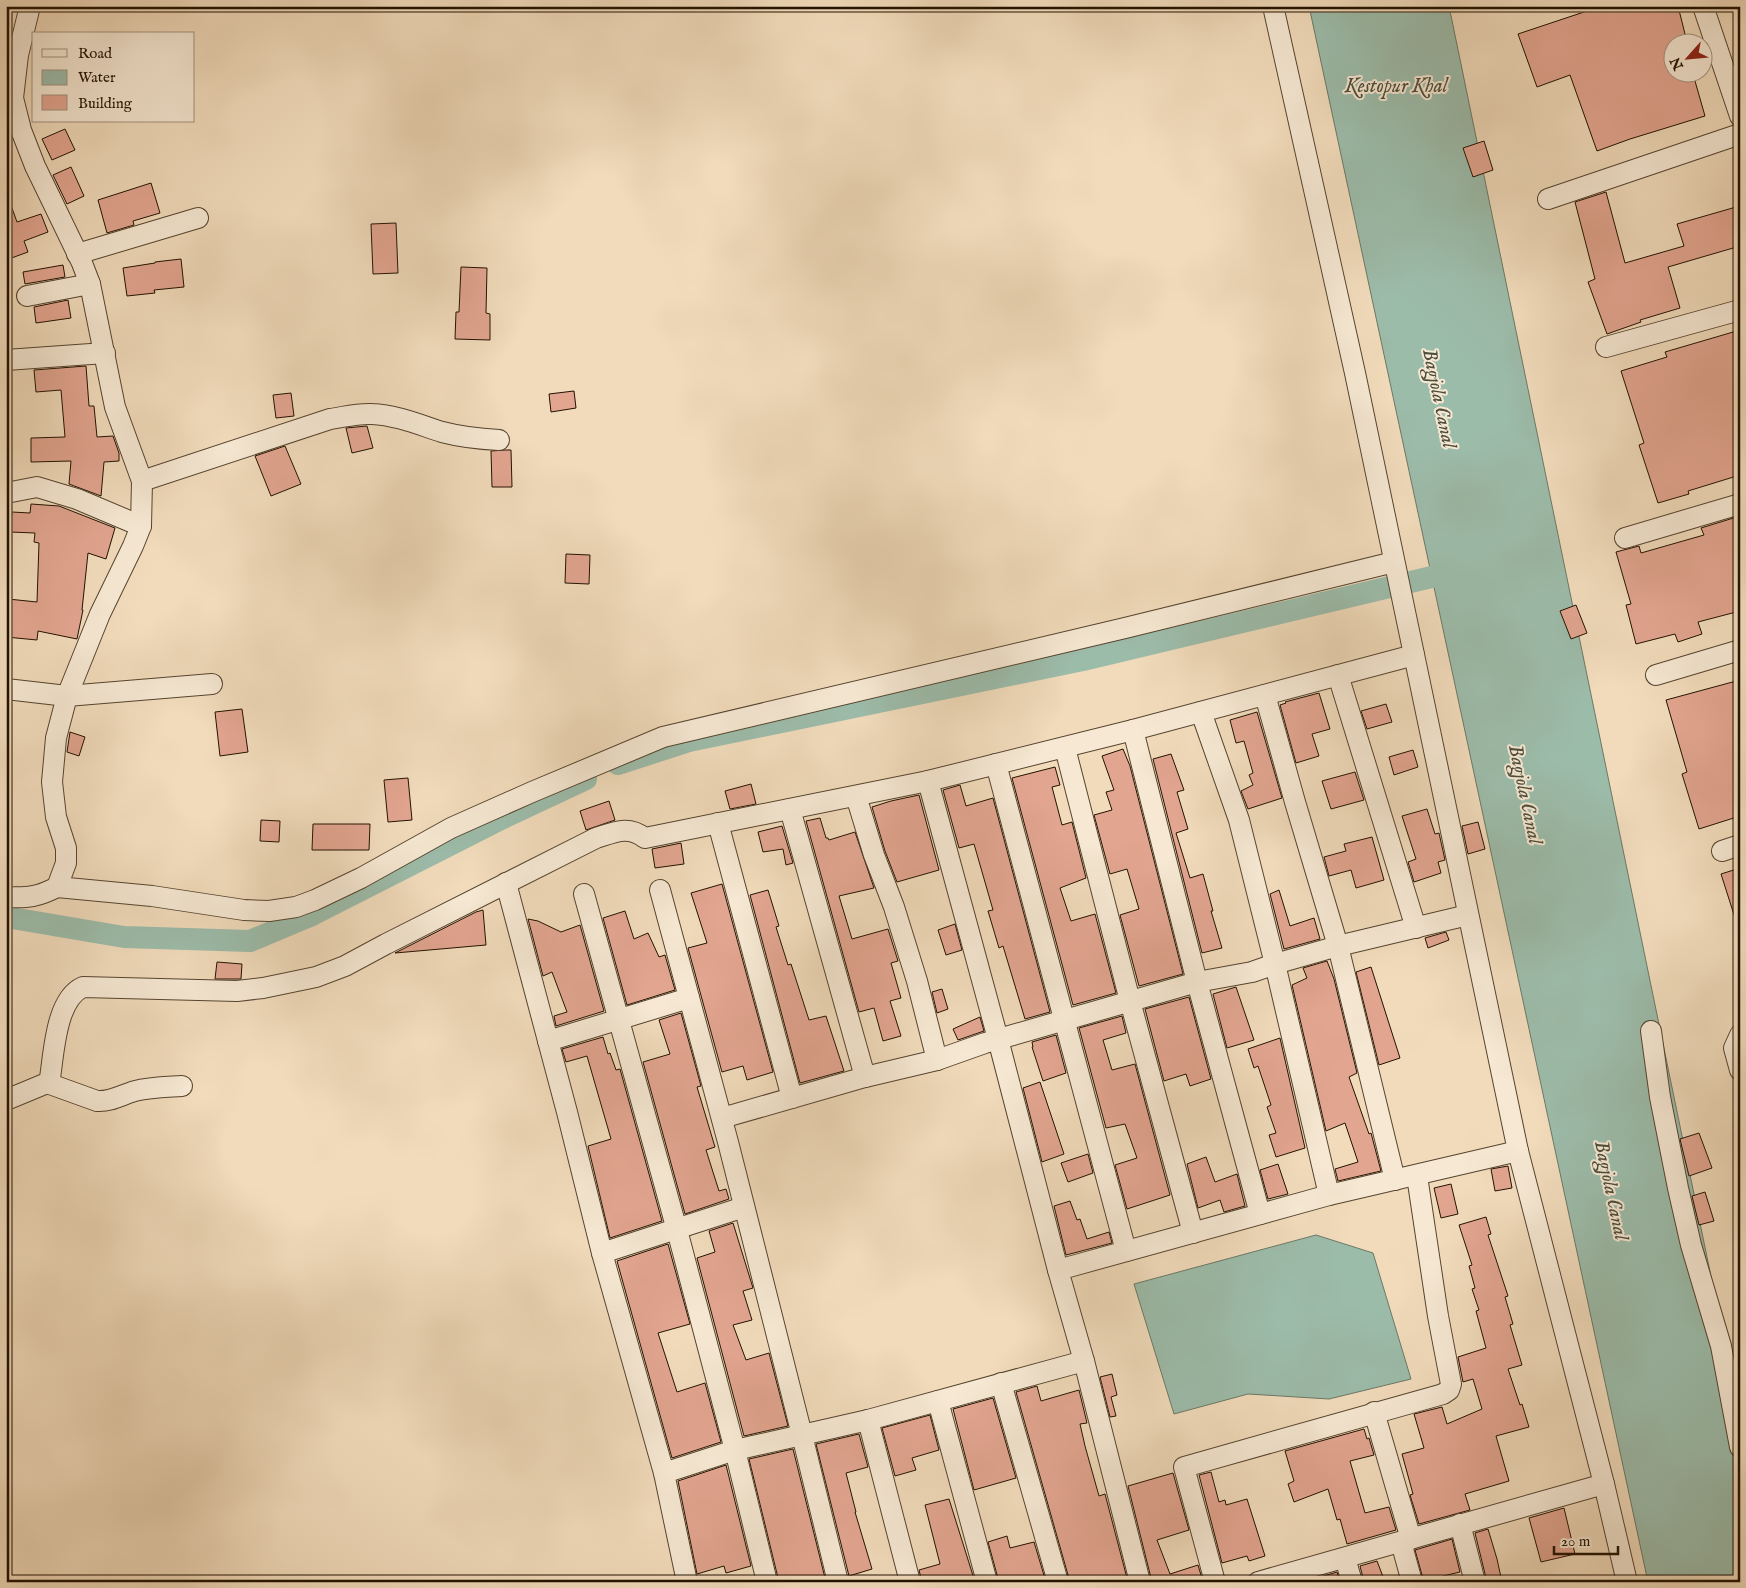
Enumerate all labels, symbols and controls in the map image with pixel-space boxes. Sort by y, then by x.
legend [32,32,195,122]
north arrow [1664,32,1714,82]
text: Road [78,44,113,63]
text: N [1667,54,1689,74]
text: Water [78,68,116,87]
water label: Kestopur Khal [1344,74,1450,99]
text: Building [78,94,133,113]
water label: Bagjola Canal [1415,346,1462,453]
water label: Bagjola Canal [1501,742,1548,849]
water label: Bagjola Canal [1587,1138,1634,1245]
scale bar [1554,1523,1617,1555]
text: 20 m [1561,1532,1591,1551]

